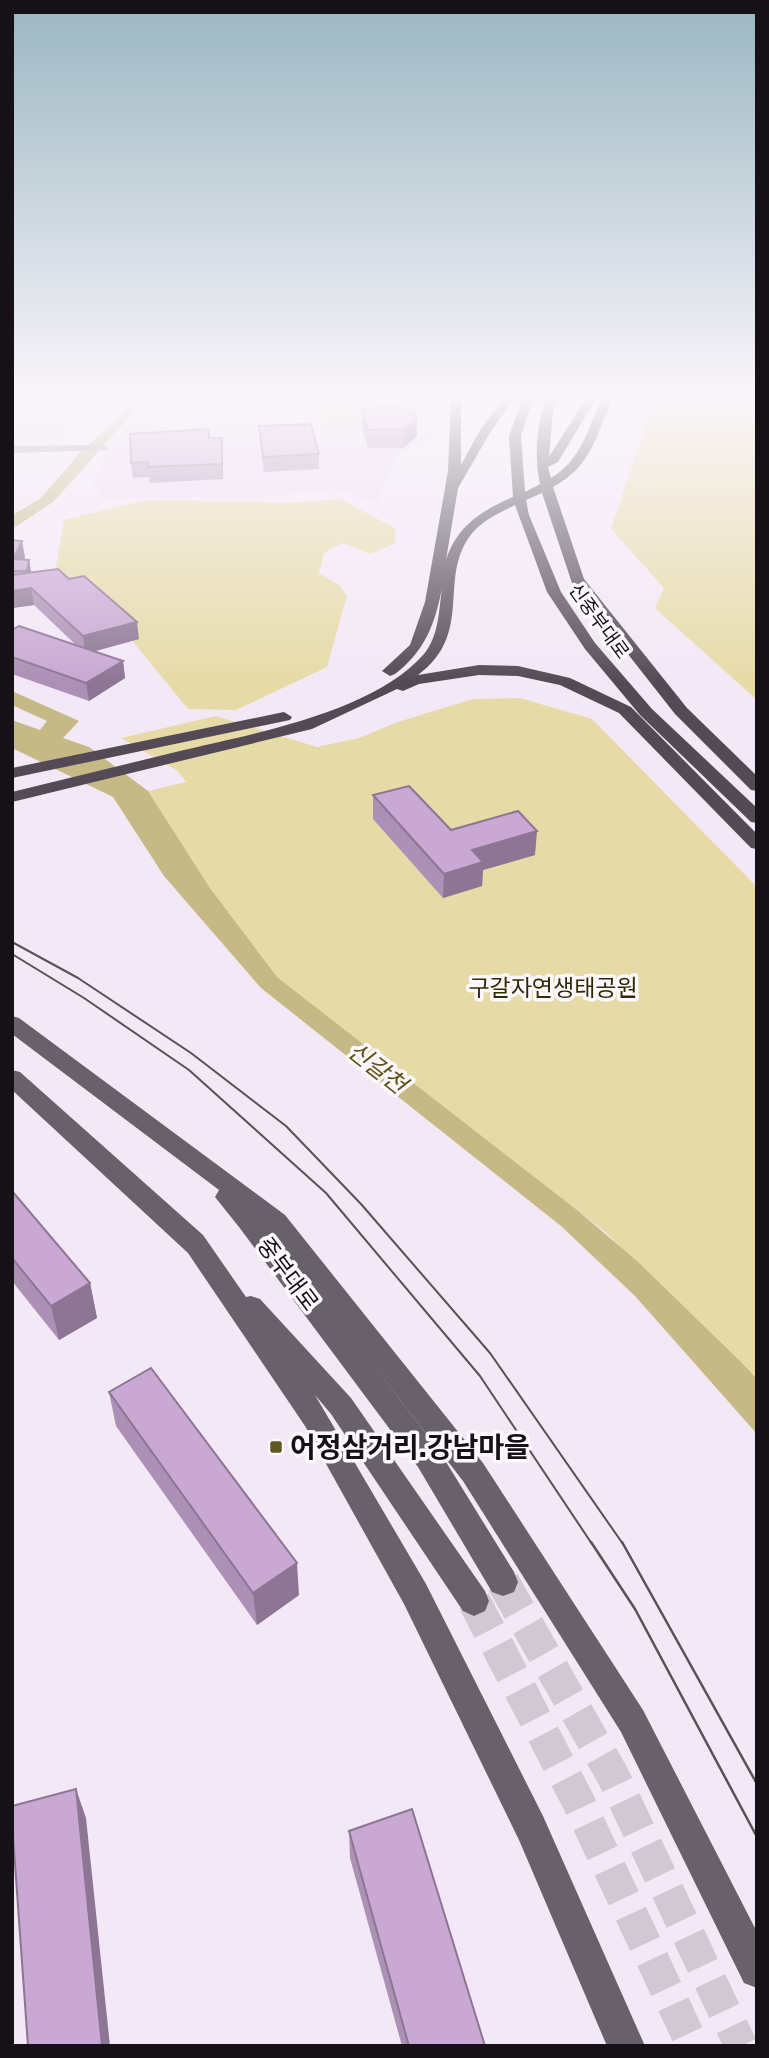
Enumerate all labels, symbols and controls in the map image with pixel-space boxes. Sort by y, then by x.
street label: 신중부대로 [564,579,634,663]
park label: 구갈자연생태공원 [468,974,638,1002]
water label: 신갈천 [342,1037,414,1101]
street label: 중부대로 [251,1232,325,1316]
place label: 어정삼거리.강남마을 [290,1431,530,1464]
marker: 어정삼거리.강남마을 [268,1439,284,1455]

